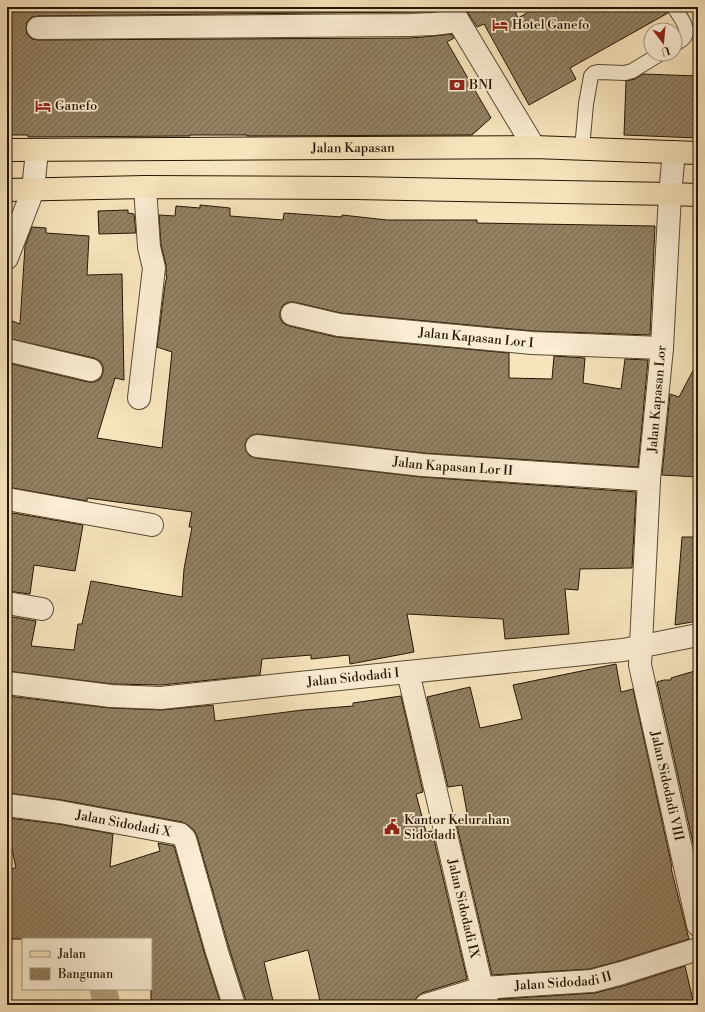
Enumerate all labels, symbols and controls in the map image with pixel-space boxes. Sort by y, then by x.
hotel icon: Hotel Ganefo [491,16,509,34]
place label: Hotel Ganefo [512,17,589,33]
north arrow [643,22,683,62]
text: U [659,43,672,59]
bank icon: BNI [448,76,466,94]
place label: BNI [468,77,493,93]
hotel icon: Ganefo [34,97,52,115]
place label: Ganefo [55,98,97,114]
street label: Jalan Kapasan [310,140,395,156]
street label: Jalan Kapasan Lor I [417,324,534,351]
street label: Jalan Kapasan Lor [644,344,670,454]
street label: Jalan Kapasan Lor II [391,454,514,479]
street label: Jalan Sidodadi I [305,665,400,690]
street label: Jalan Sidodadi VIII [647,728,687,842]
street label: Jalan Sidodadi X [74,807,174,840]
place label: Kantor Kelurahan Sidodadi [404,812,510,843]
public building icon: Kantor Kelurahan Sidodadi [383,818,401,836]
street label: Jalan Sidodadi IX [444,856,483,961]
legend [22,938,152,990]
text: Jalan [57,947,86,962]
text: Bangunan [57,967,113,982]
street label: Jalan Sidodadi II [513,968,614,994]

